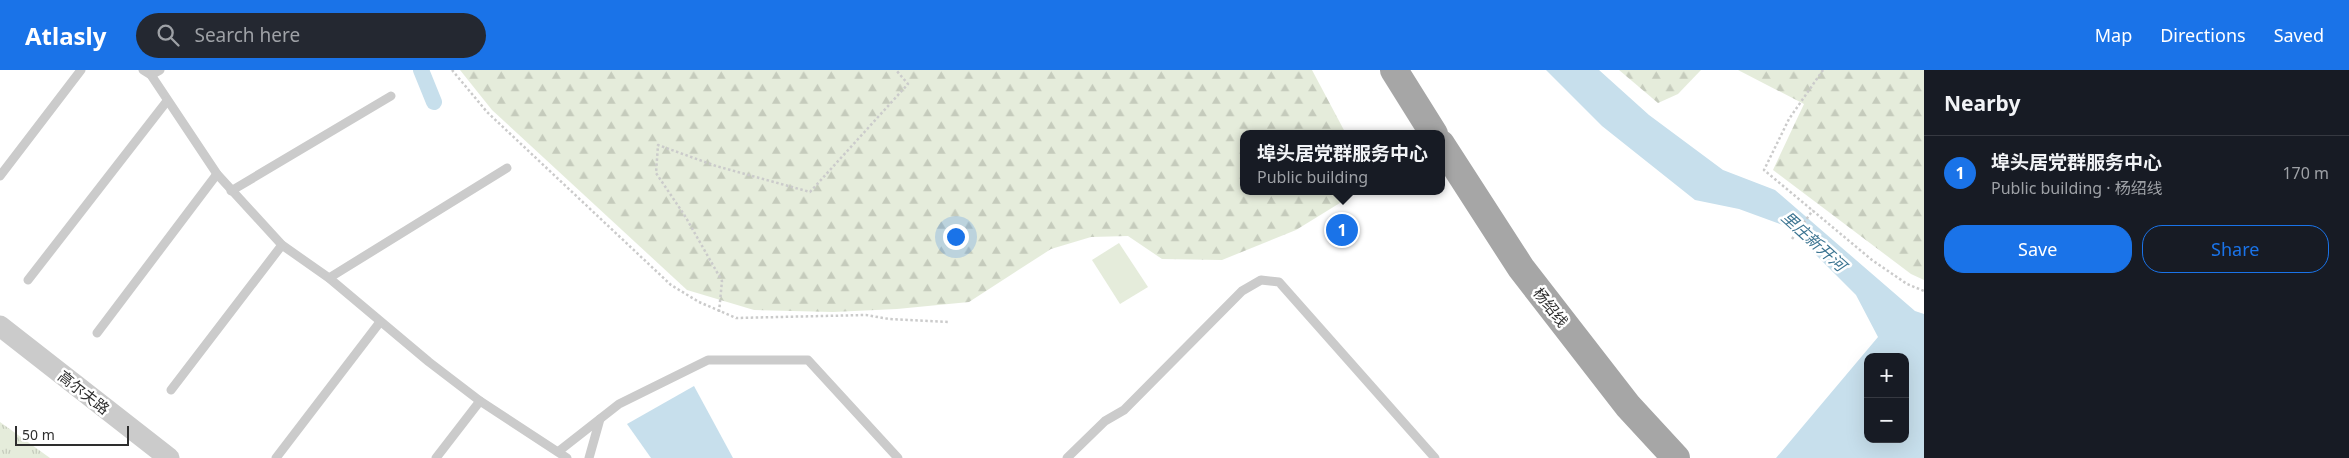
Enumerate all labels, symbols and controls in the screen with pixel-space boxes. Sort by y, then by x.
search box [136,13,486,58]
text: Atlasly [25,19,106,52]
icon: search [154,21,182,49]
text: Search here [194,22,300,48]
text: Map [2095,23,2132,47]
text: Directions [2160,23,2246,47]
text: Saved [2274,23,2324,47]
text: Nearby [1944,89,2020,117]
popup [1240,130,1445,195]
text: 埠头居党群服务中心 [1257,140,1428,166]
text: 埠头居党群服务中心 [1991,149,2162,175]
text: 1 [1955,162,1965,184]
text: 170 m [2282,162,2329,184]
text: Public building [1257,166,1368,188]
text: Public building · 杨绍线 [1991,177,2163,199]
water label: 里庄新开河 [1777,206,1853,278]
pin: 1 [1326,211,1358,249]
your location [943,224,969,250]
button: Save [1944,225,2132,273]
button: Share [2142,225,2329,273]
street label: 杨绍线 [1529,283,1573,331]
map controls [1864,353,1909,443]
button: + [1864,353,1909,398]
street label: 高尔夫路 [54,366,114,418]
button: − [1864,398,1909,443]
scale bar [15,423,129,446]
text: 50 m [22,425,55,444]

